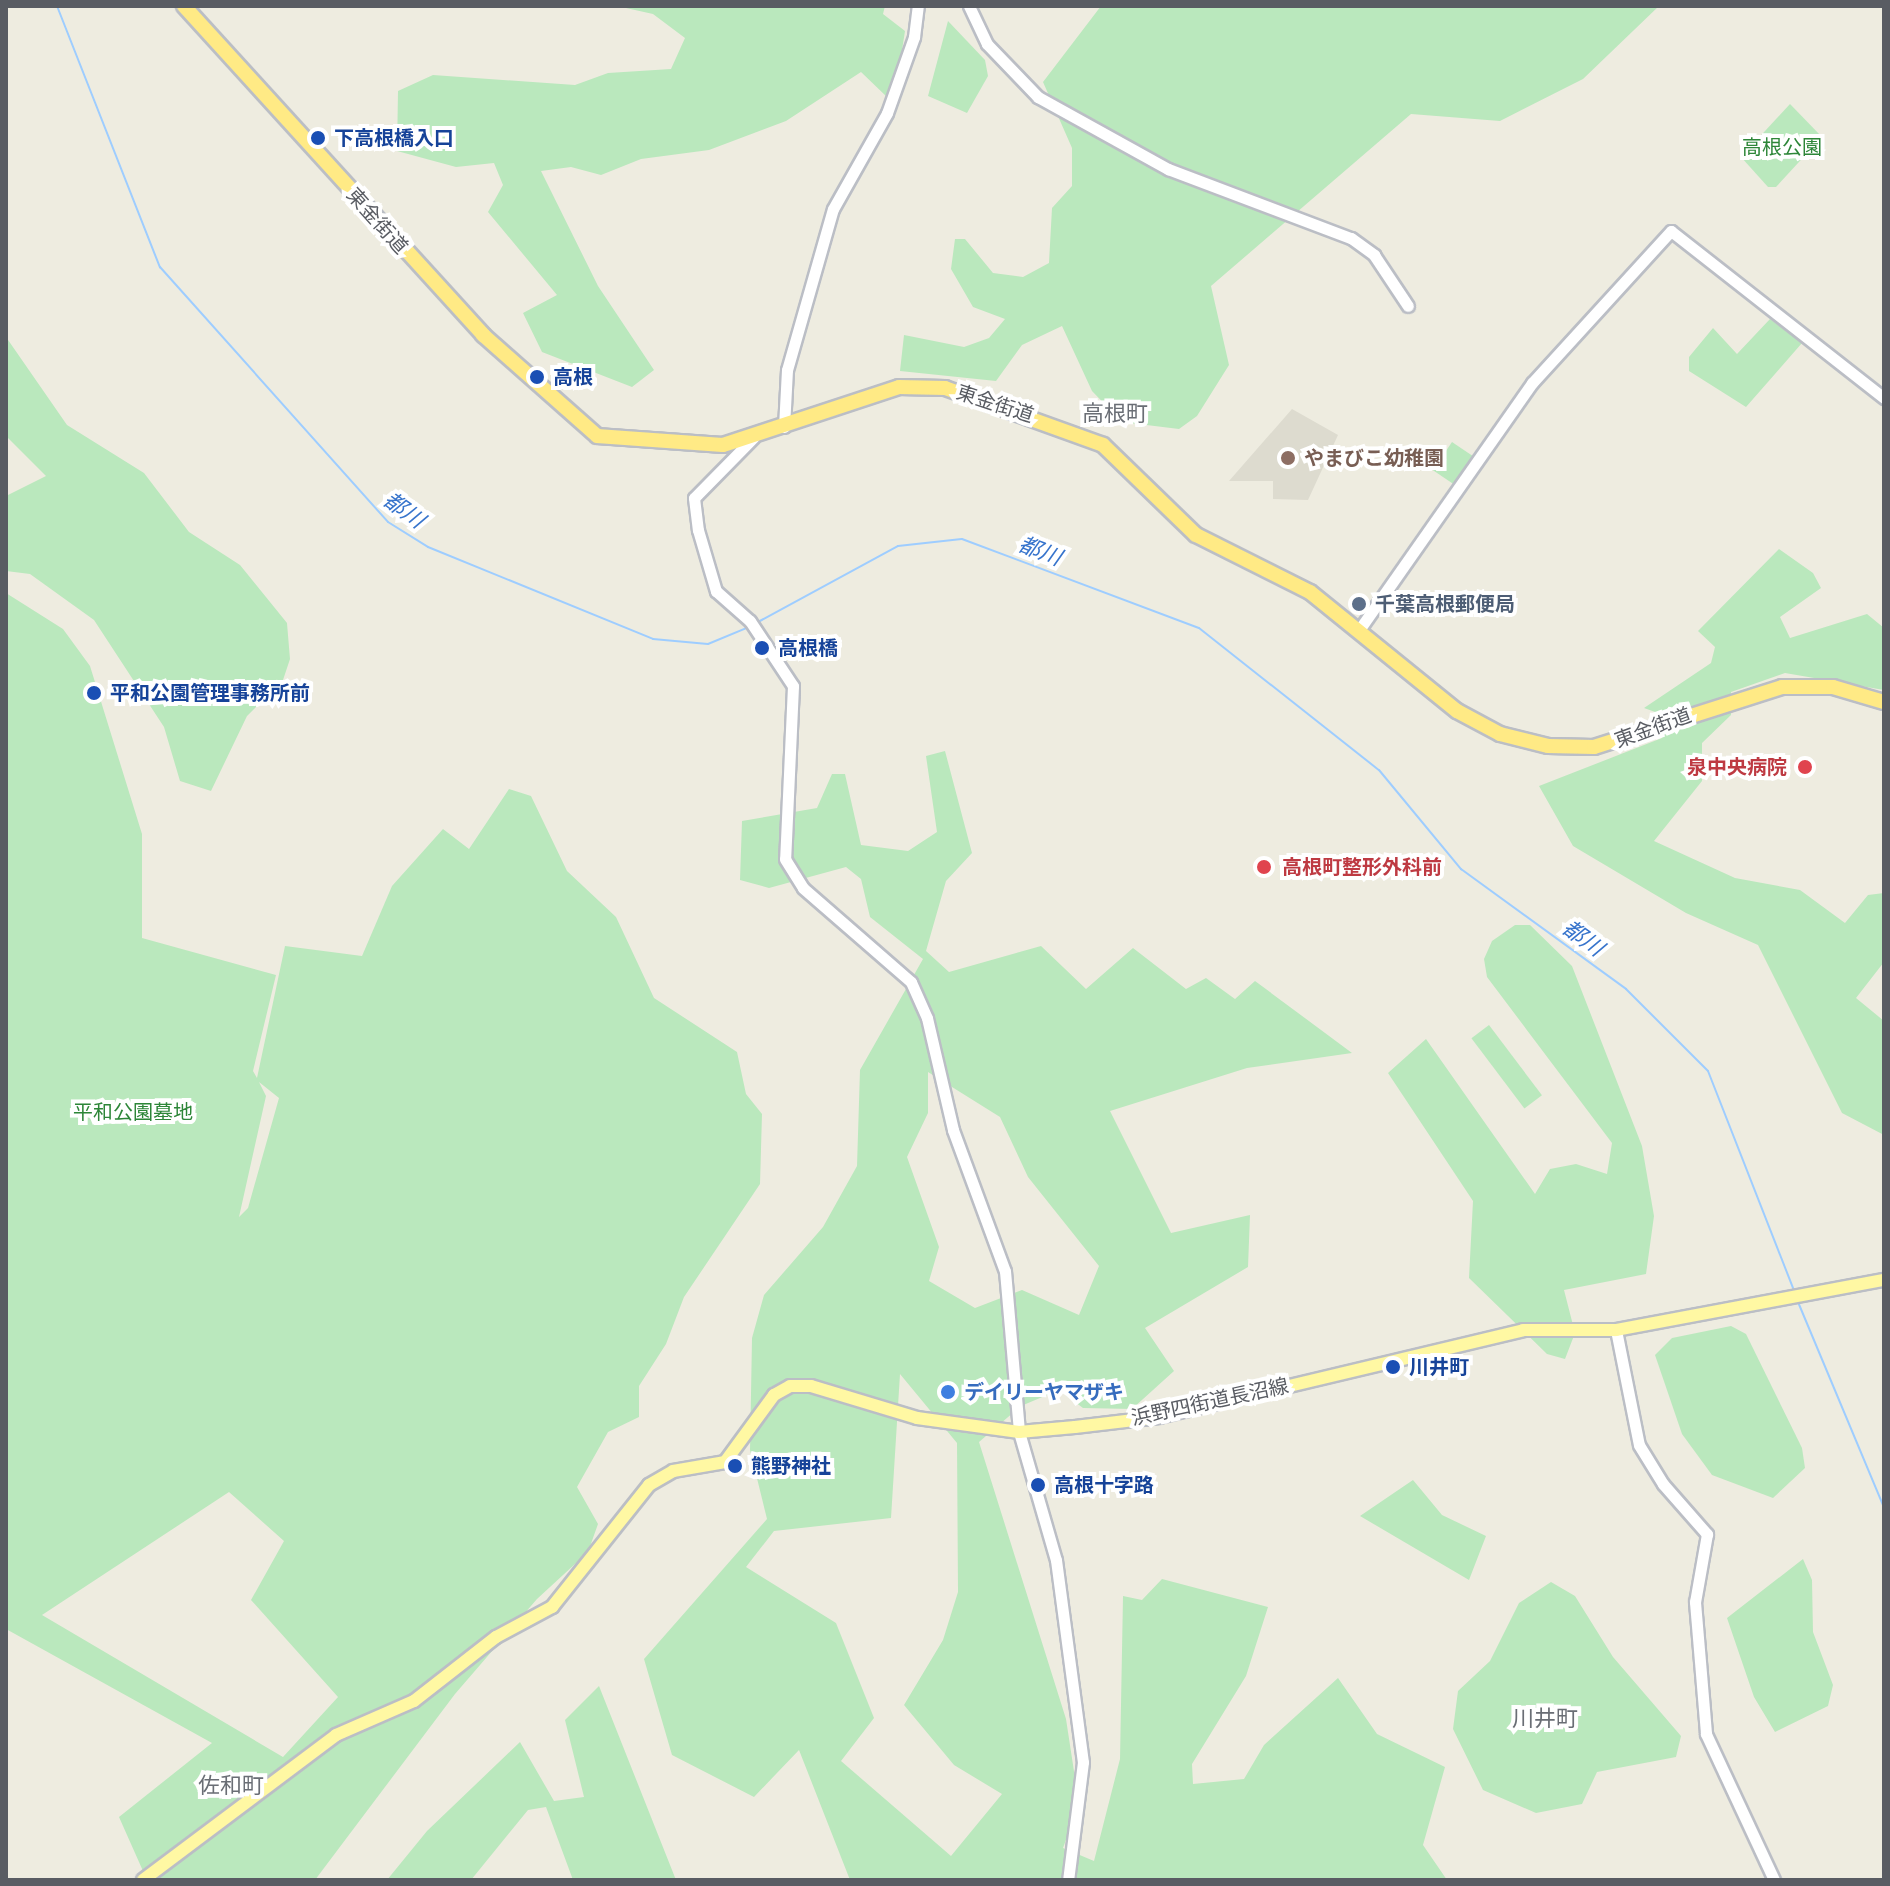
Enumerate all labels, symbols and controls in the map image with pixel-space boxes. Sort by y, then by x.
place label: 下高根橋入口 [334,126,454,150]
marker: 下高根橋入口 [309,129,327,147]
park label: 高根公園 [1742,135,1822,159]
street label: 東金街道 [341,183,413,259]
place label: 高根 [553,365,593,389]
marker: 高根 [528,368,546,386]
street label: 東金街道 [953,380,1037,428]
district label: 高根町 [1082,401,1148,427]
place label: やまびこ幼稚園 [1304,446,1444,470]
marker: やまびこ幼稚園 [1279,449,1297,467]
water label: 都川 [378,486,430,534]
water label: 都川 [1015,531,1065,571]
place label: 千葉高根郵便局 [1375,592,1515,616]
marker: 千葉高根郵便局 [1350,595,1368,613]
place label: 高根橋 [778,636,838,660]
marker: 高根橋 [753,639,771,657]
place label: 平和公園管理事務所前 [110,681,310,705]
marker: 平和公園管理事務所前 [85,684,103,702]
street label: 東金街道 [1611,703,1695,753]
place label: 泉中央病院 [1687,755,1787,779]
marker: 泉中央病院 [1794,756,1816,778]
place label: 高根町整形外科前 [1282,855,1442,879]
marker: 高根町整形外科前 [1253,856,1275,878]
water label: 都川 [1557,914,1609,962]
park label: 平和公園墓地 [73,1100,193,1124]
place label: 川井町 [1409,1355,1469,1379]
marker: 川井町 [1384,1358,1402,1376]
street label: 浜野四街道長沼線 [1129,1374,1291,1430]
place label: デイリーヤマザキ [964,1380,1124,1404]
marker: デイリーヤマザキ [939,1383,957,1401]
place label: 熊野神社 [751,1454,831,1478]
marker: 熊野神社 [726,1457,744,1475]
place label: 高根十字路 [1054,1473,1154,1497]
marker: 高根十字路 [1029,1476,1047,1494]
district label: 川井町 [1512,1706,1578,1732]
district label: 佐和町 [198,1773,264,1799]

